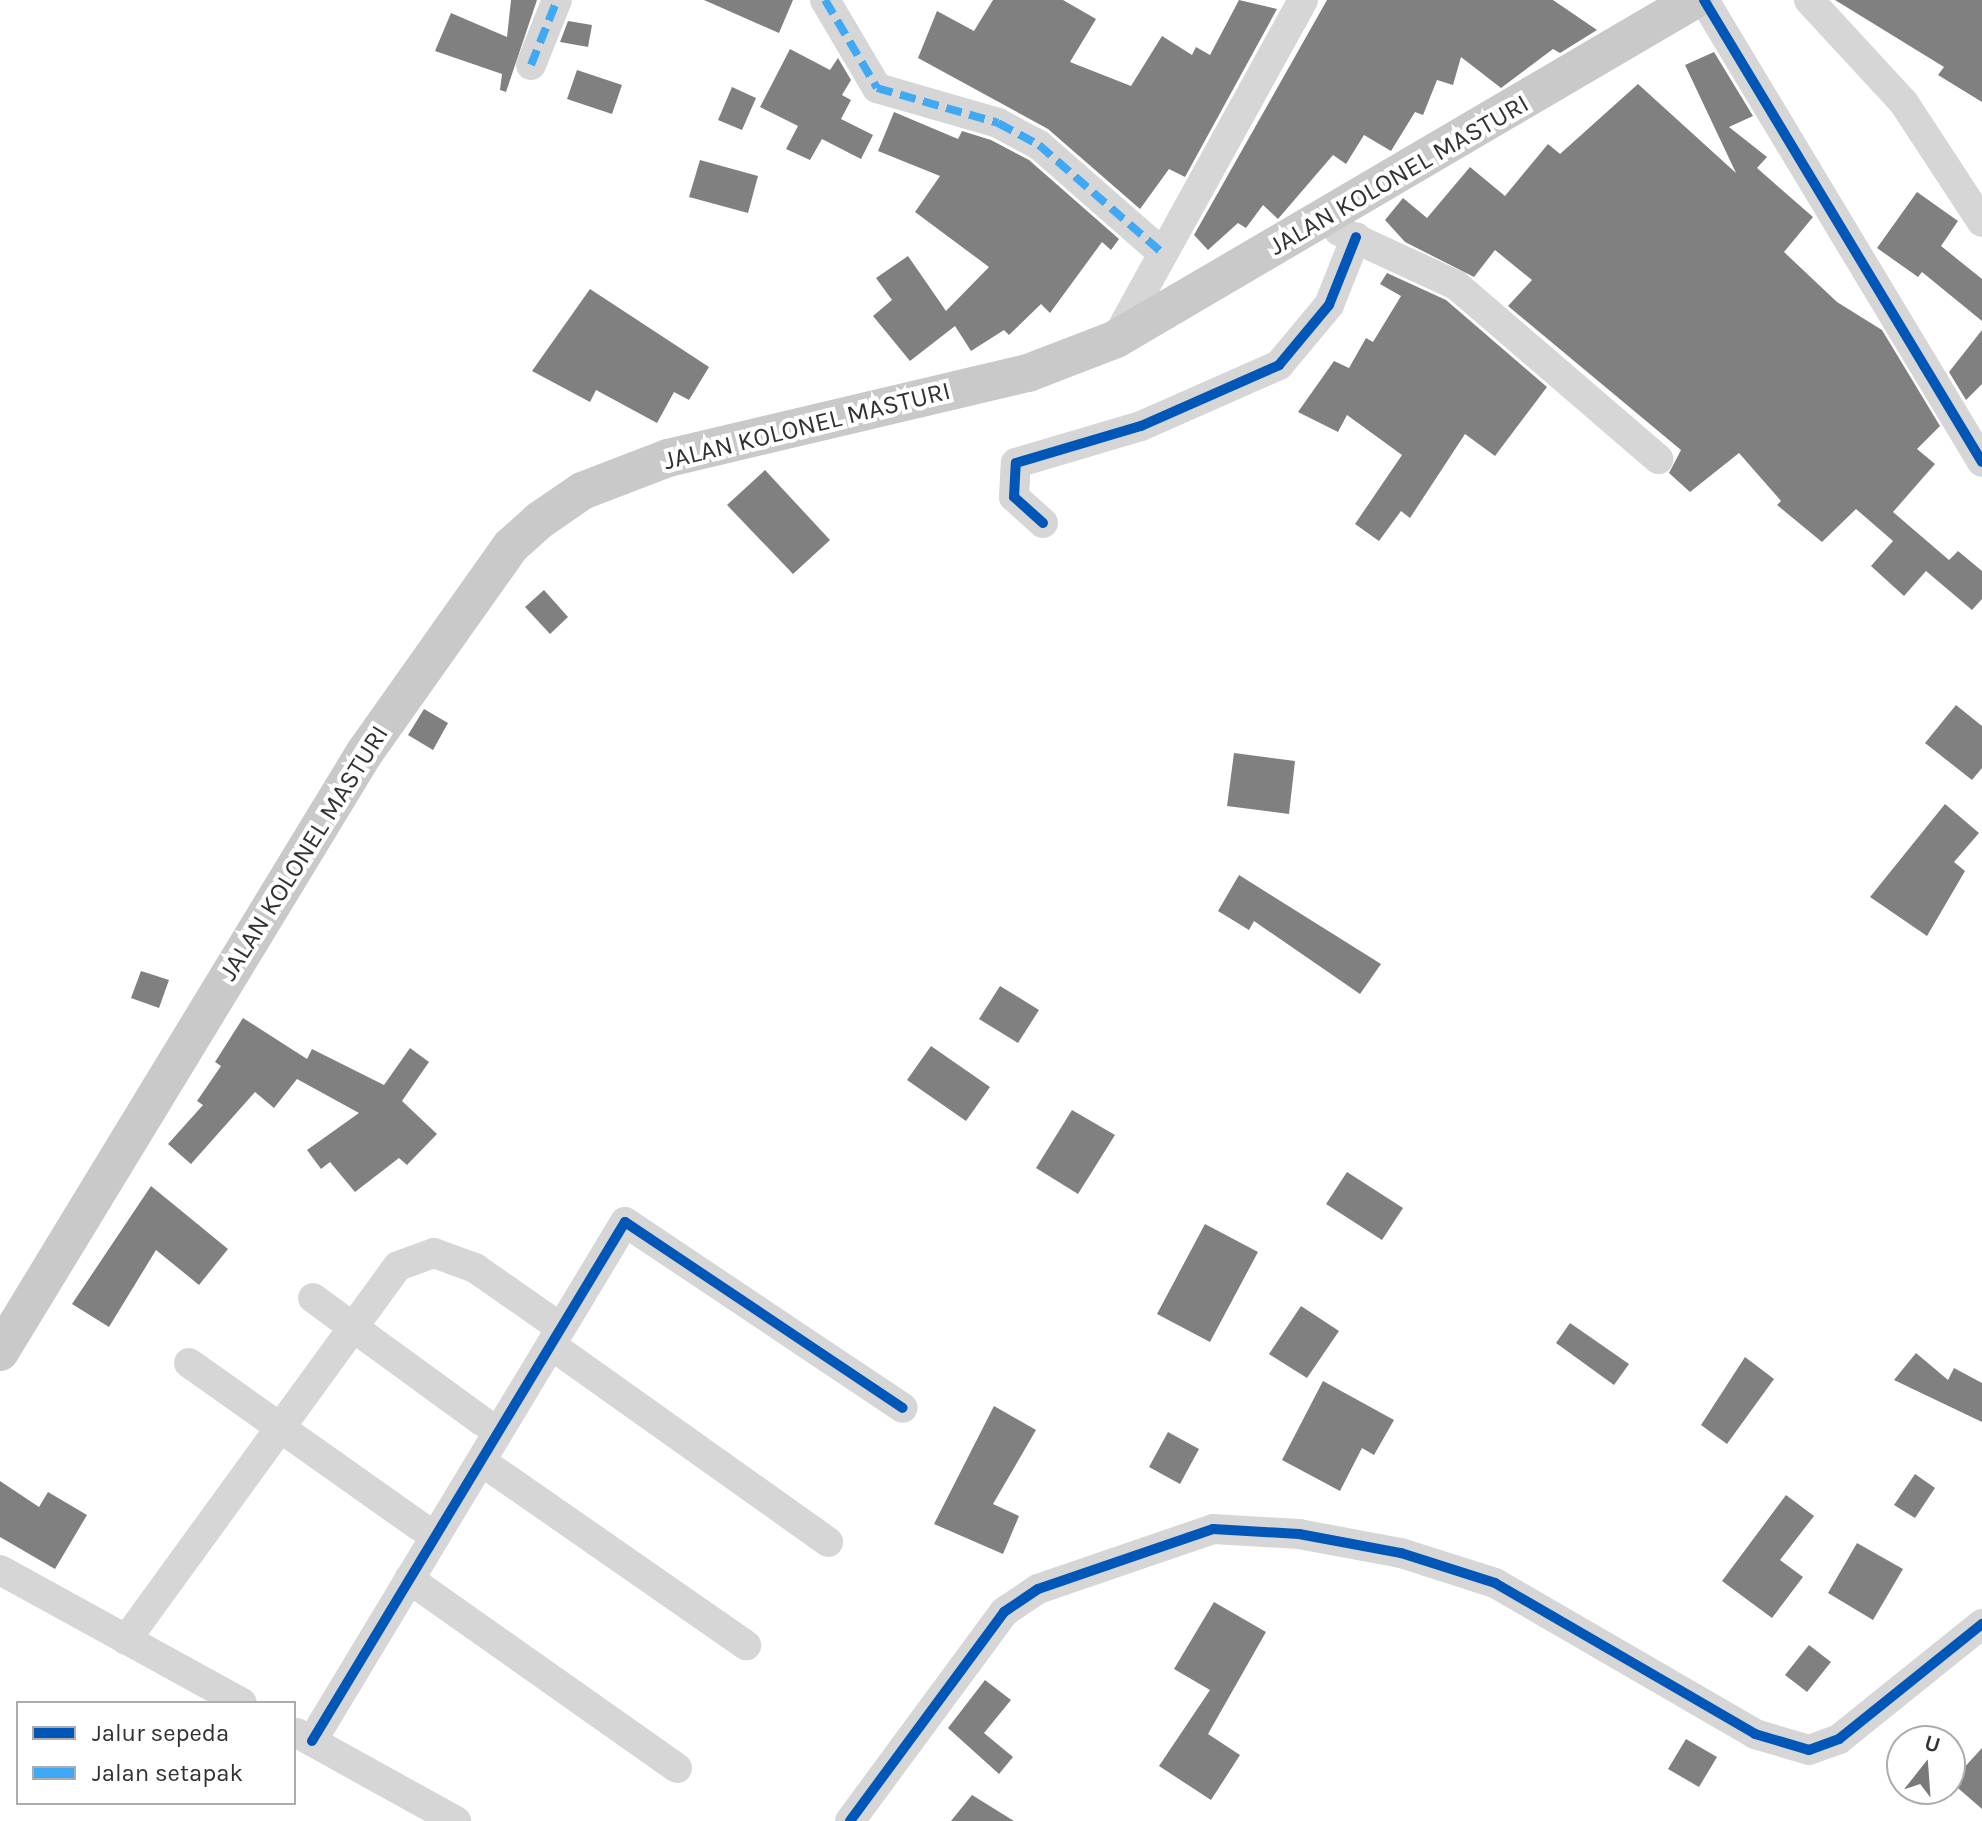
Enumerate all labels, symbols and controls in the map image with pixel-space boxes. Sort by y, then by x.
street label: JALAN KOLONEL MASTURI [1264,88,1534,262]
street label: JALAN KOLONEL MASTURI [660,375,954,477]
street label: JALAN KOLONEL MASTURI [213,720,395,986]
legend [16,1701,296,1805]
text: Jalur sepeda [92,1719,229,1747]
north arrow [1886,1725,1966,1805]
text: U [1921,1729,1943,1759]
text: Jalan setapak [92,1759,243,1787]

